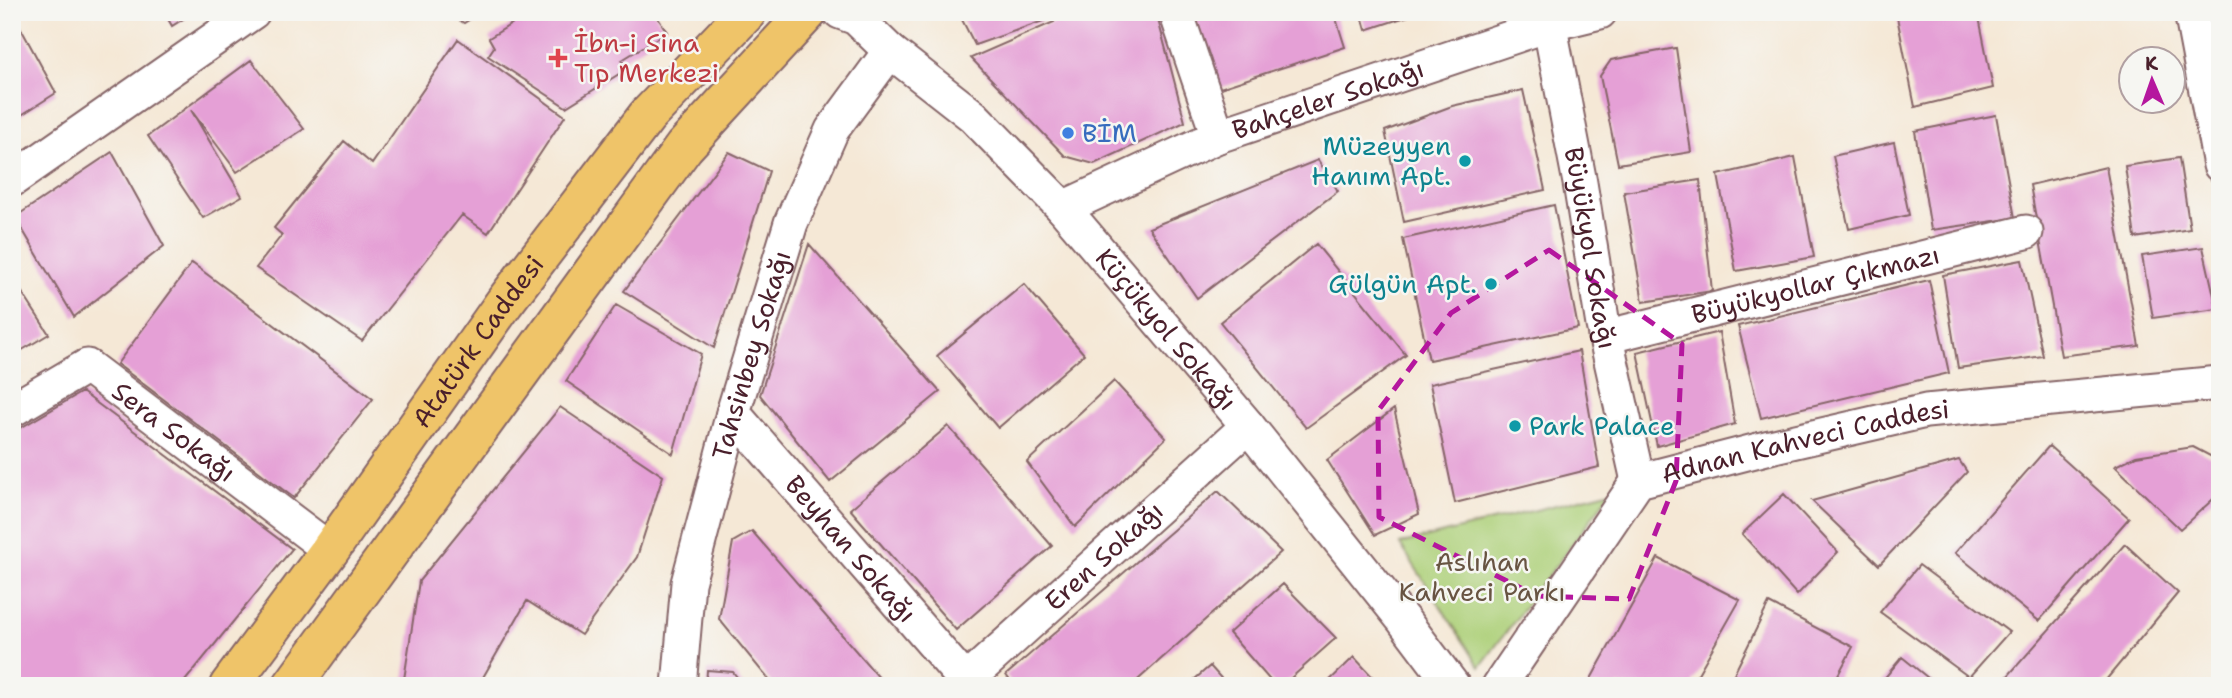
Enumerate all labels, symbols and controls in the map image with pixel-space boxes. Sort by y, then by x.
place label: İbn-i Sina Tıp Merkezi [574,25,719,90]
north arrow [2116,46,2186,116]
marker: İbn-i Sina Tıp Merkezi [548,48,568,68]
street label: Bahçeler Sokağı [1228,50,1428,147]
text: K [2145,51,2158,76]
place label: BİM [1082,115,1137,150]
marker: BİM [1060,125,1076,141]
place label: Müzeyyen Hanım Apt. [1311,128,1451,193]
street label: Büyükyol Sokağı [1556,144,1626,352]
marker: Müzeyyen Hanım Apt. [1457,153,1473,169]
street label: Büyükyollar Çıkmazı [1688,236,1943,332]
street label: Küçükyol Sokağı [1088,241,1245,418]
street label: Tahsinbey Sokağı [703,246,799,463]
street label: Atatürk Caddesi [404,248,551,434]
place label: Gülgün Apt. [1328,266,1477,301]
marker: Gülgün Apt. [1483,276,1499,292]
street label: Sera Sokağı [105,373,243,490]
street label: Adnan Kahveci Caddesi [1657,391,1951,491]
place label: Park Palace [1529,408,1675,443]
marker: Park Palace [1507,418,1523,434]
street label: Beyhan Sokağı [778,468,925,630]
street label: Eren Sokağı [1037,493,1170,618]
park label: Aslıhan Kahveci Parkı [1398,544,1566,609]

